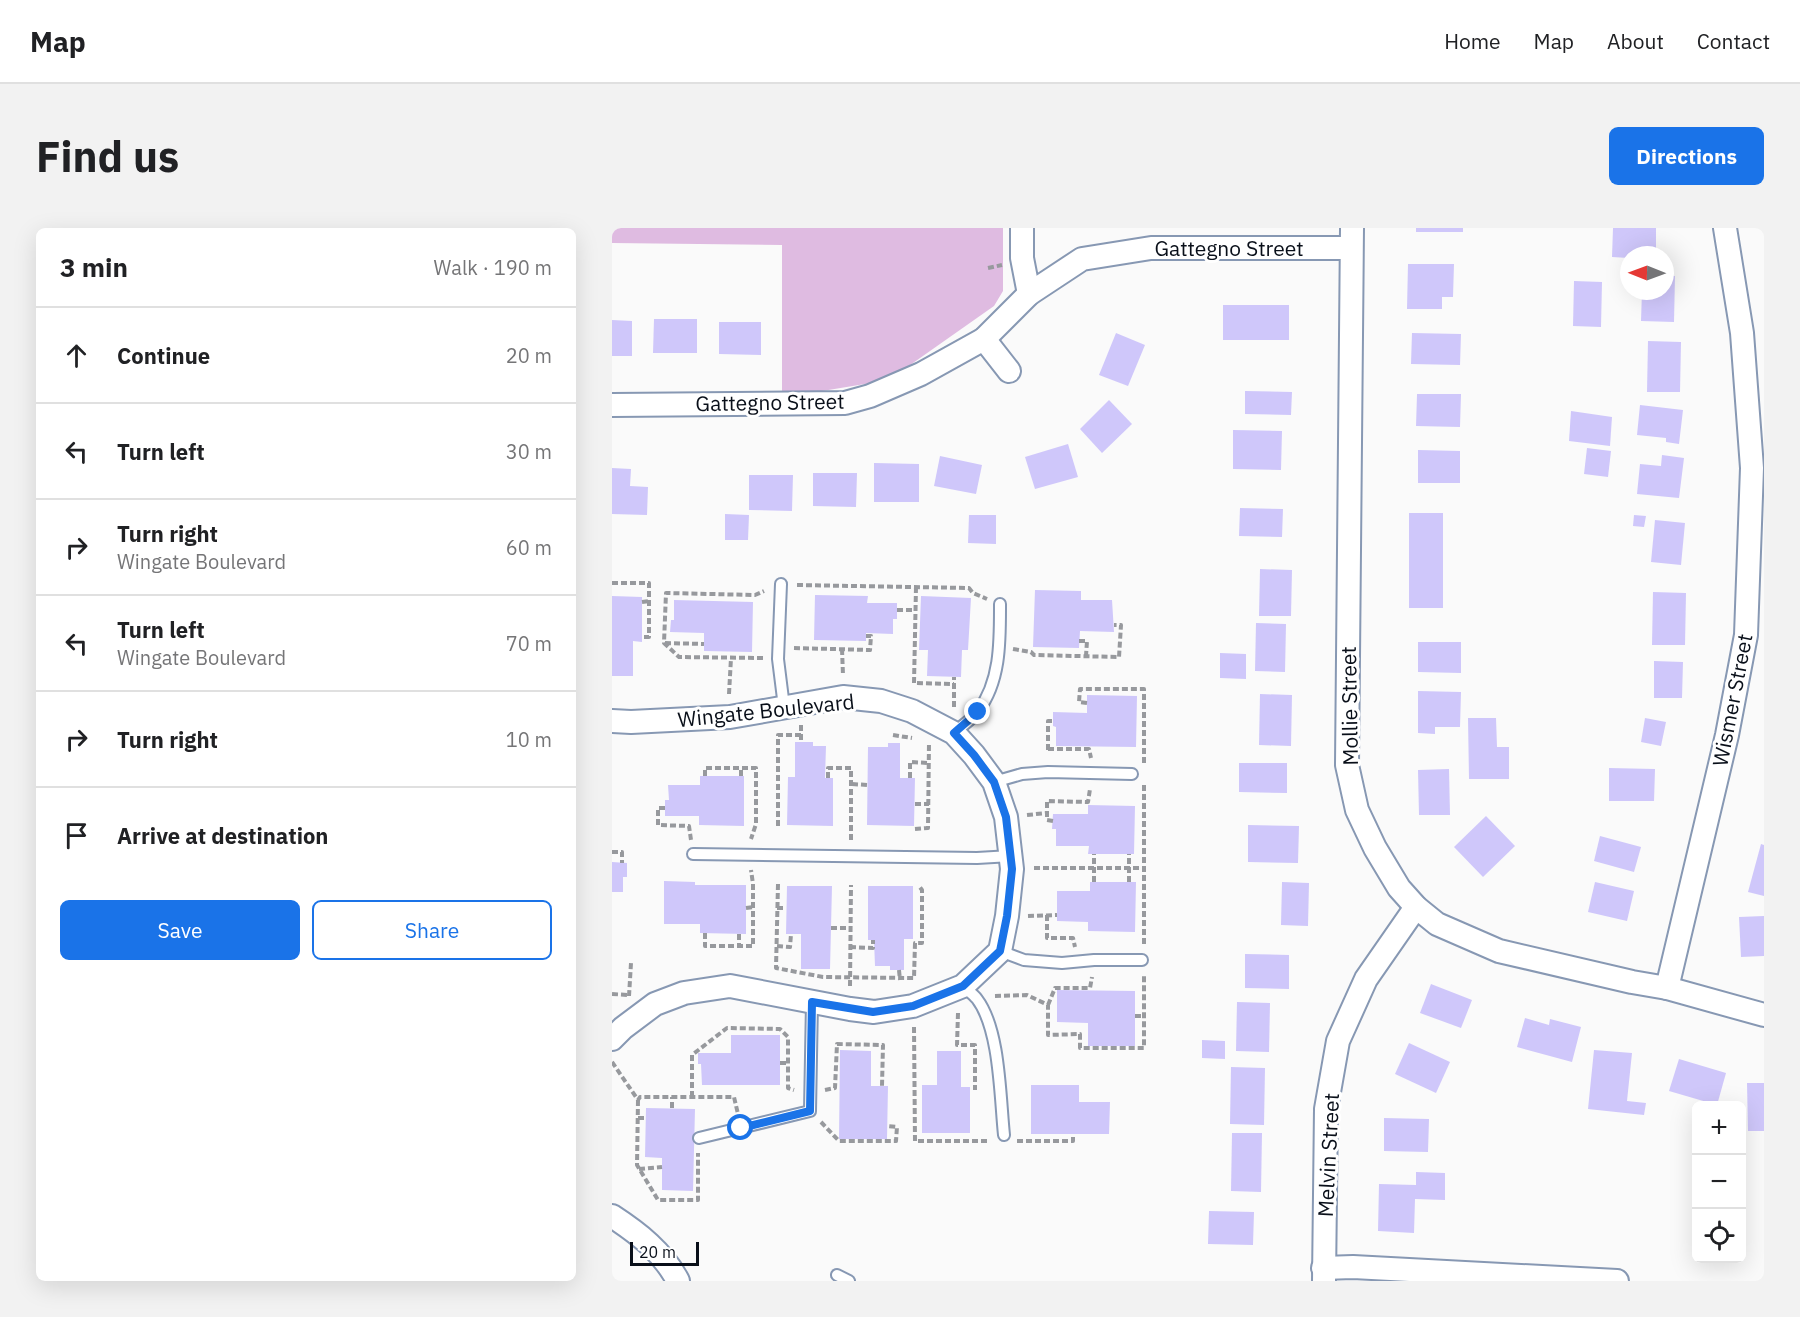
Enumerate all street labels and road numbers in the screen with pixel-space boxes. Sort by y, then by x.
street label: Gattegno Street [1154,234,1304,262]
street label: Gattegno Street [695,387,845,417]
street label: Wismer Street [1705,631,1759,769]
street label: Mollie Street [1334,646,1364,766]
street label: Wingate Boulevard [676,687,856,733]
street label: Melvin Street [1311,1092,1345,1218]

